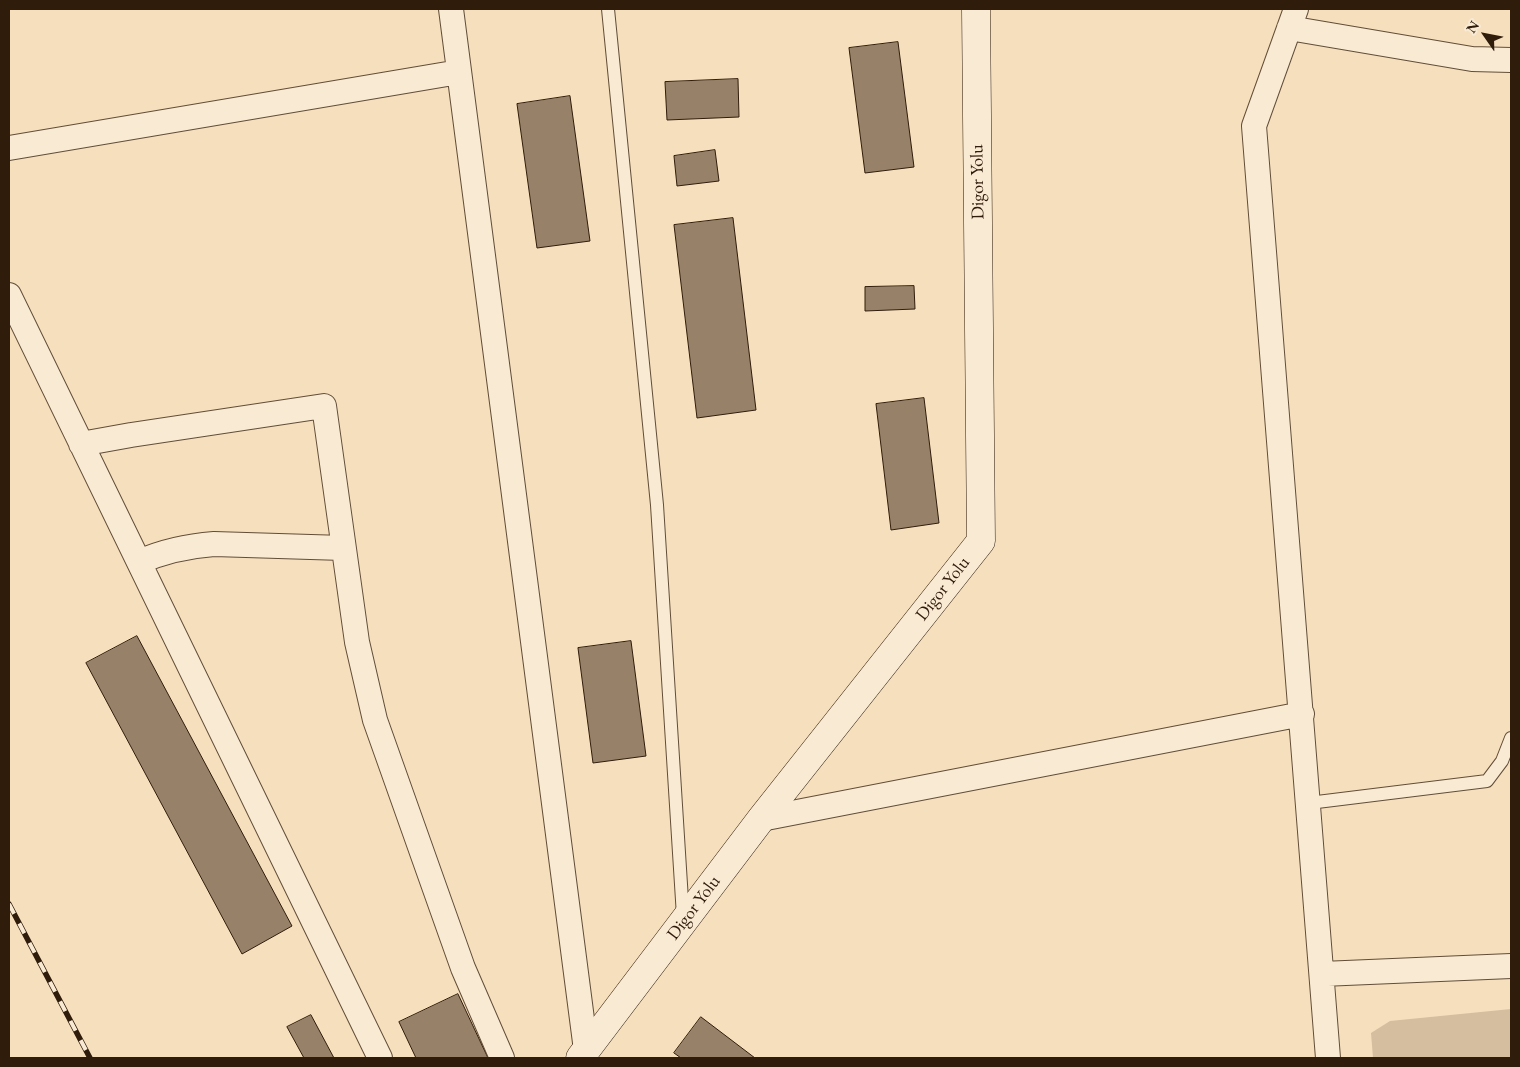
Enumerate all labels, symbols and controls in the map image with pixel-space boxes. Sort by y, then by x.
north arrow [1460,10,1510,60]
text: N [1462,17,1483,36]
street label: Digor Yolu [967,144,989,220]
street label: Digor Yolu [911,553,975,625]
street label: Digor Yolu [663,871,725,945]

